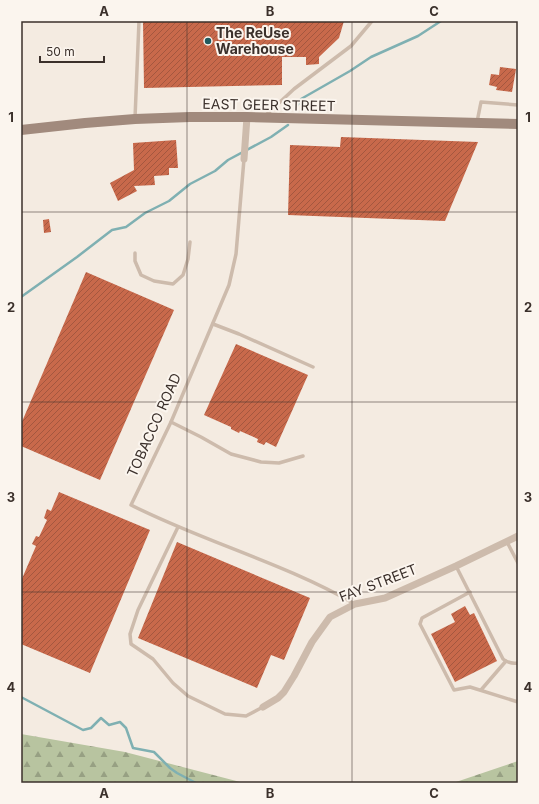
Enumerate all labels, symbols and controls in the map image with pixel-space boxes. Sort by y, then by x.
text: A [99,3,109,19]
text: B [266,3,275,19]
text: C [429,3,439,19]
place label: The ReUse Warehouse [216,24,294,57]
marker: The ReUse Warehouse [203,36,213,46]
scale bar [40,38,104,64]
text: 50 m [46,44,75,59]
street label: EAST GEER STREET [202,95,336,114]
text: 1 [8,109,14,125]
text: 1 [525,109,531,125]
text: 2 [7,299,15,315]
text: 2 [524,299,532,315]
street label: TOBACCO ROAD [123,370,184,479]
text: 3 [7,489,15,505]
text: 3 [524,489,532,505]
street label: FAY STREET [337,560,419,605]
text: 4 [7,679,16,695]
text: 4 [524,679,533,695]
text: A [99,785,109,801]
text: B [266,785,275,801]
text: C [429,785,439,801]

